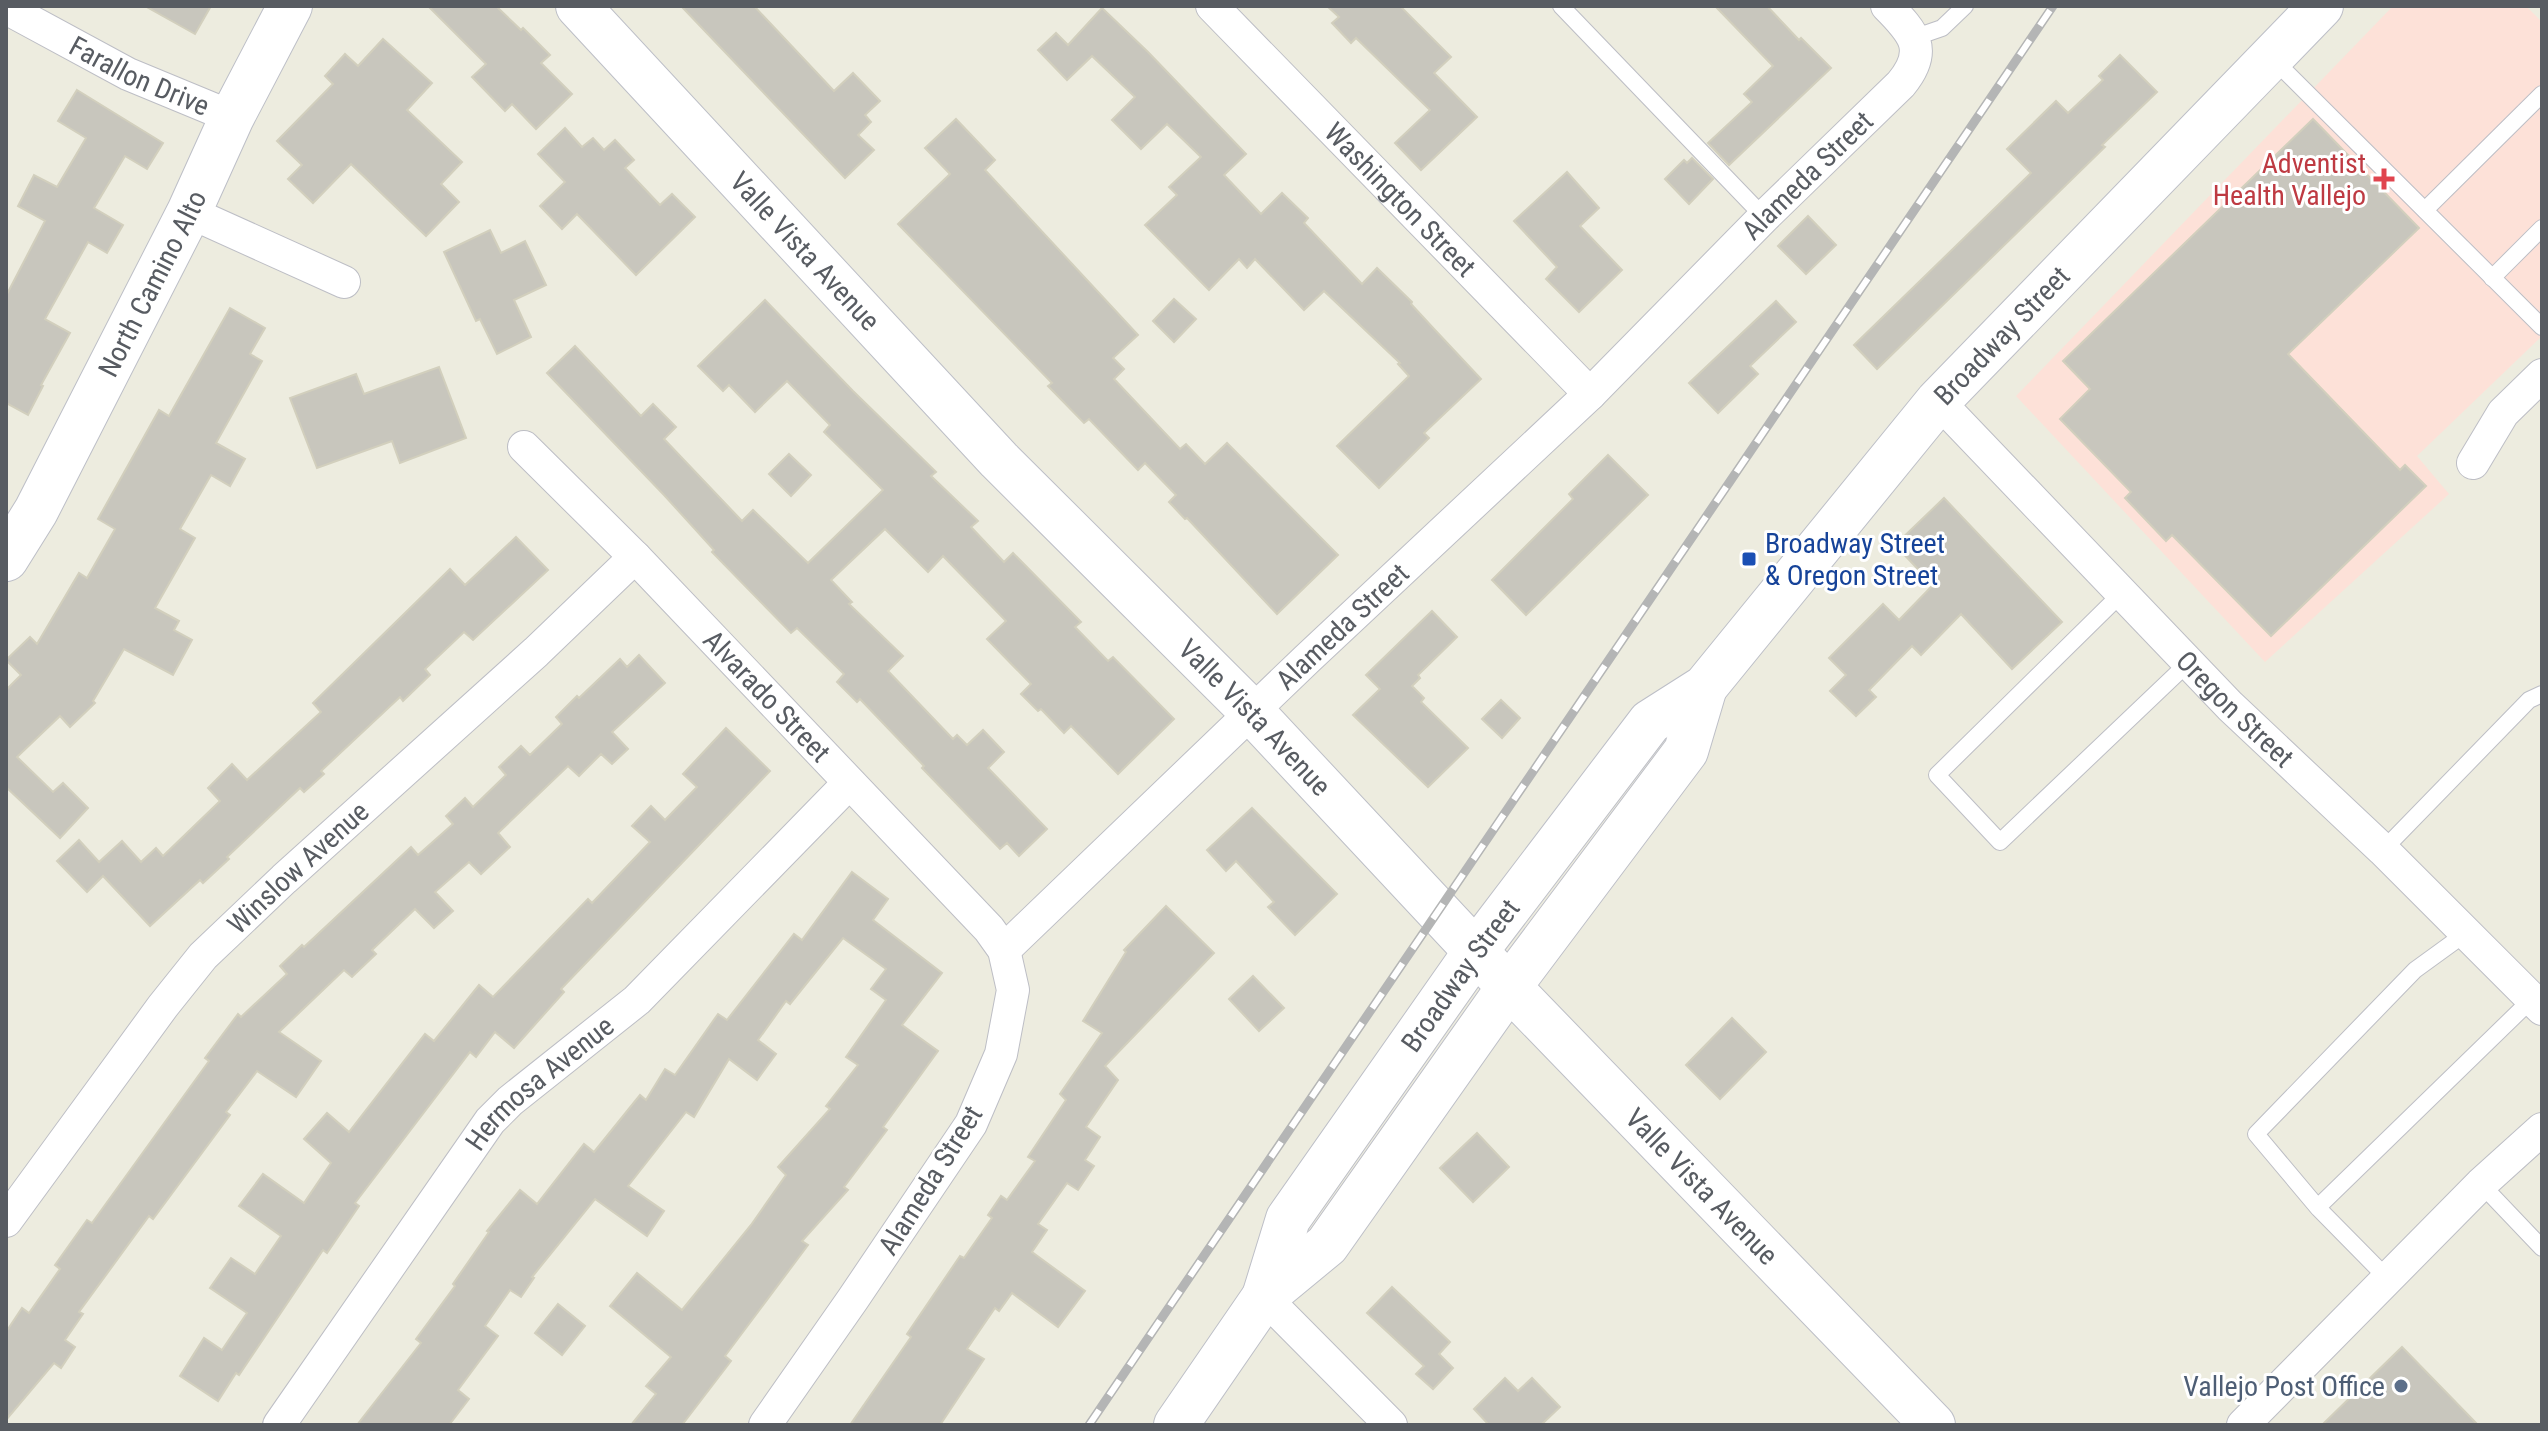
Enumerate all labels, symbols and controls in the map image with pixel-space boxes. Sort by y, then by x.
street label: Farallon Drive [64,29,214,123]
street label: Alameda Street [1735,105,1880,247]
street label: Washington Street [1318,116,1482,284]
place label: Adventist Health Vallejo [2213,147,2366,212]
street label: Valle Vista Avenue [723,165,886,337]
marker: Adventist Health Vallejo [2373,168,2395,190]
street label: North Camino Alto [92,186,213,382]
street label: Broadway Street [1927,260,2076,412]
place label: Broadway Street & Oregon Street [1765,527,1945,592]
marker: Broadway Street & Oregon Street [1740,550,1758,568]
street label: Alameda Street [1269,557,1415,697]
street label: Alvarado Street [697,624,837,769]
street label: Valle Vista Avenue [1172,633,1337,803]
street label: Oregon Street [2169,644,2300,774]
street label: Winslow Avenue [221,795,376,941]
street label: Broadway Street [1395,893,1526,1058]
street label: Hermosa Avenue [459,1009,620,1157]
street label: Alameda Street [872,1100,989,1261]
street label: Valle Vista Avenue [1619,1102,1785,1272]
place label: Vallejo Post Office [2183,1370,2385,1403]
marker: Vallejo Post Office [2392,1377,2410,1395]

